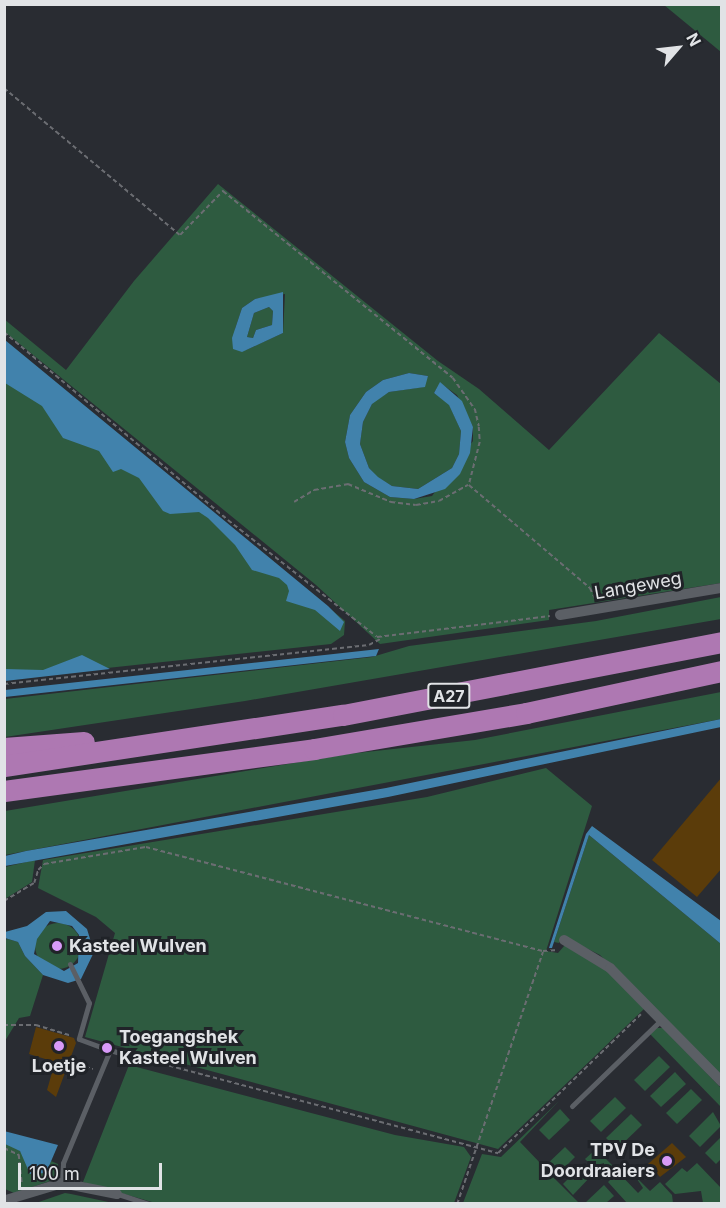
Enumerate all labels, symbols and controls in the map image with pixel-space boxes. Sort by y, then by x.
north arrow [648,18,708,78]
text: N [682,29,706,50]
street label: Langeweg [593,568,683,604]
road number: A27 [426,683,472,709]
place label: Kasteel Wulven [69,935,207,957]
marker: Kasteel Wulven [50,939,64,953]
place label: Toegangshek Kasteel Wulven [119,1027,257,1070]
marker: Loetje [52,1039,66,1053]
marker: Toegangshek Kasteel Wulven [100,1041,114,1055]
place label: Loetje [32,1055,86,1077]
place label: TPV De Doordraaiers [541,1140,655,1182]
scale bar [21,1151,165,1189]
marker: TPV De Doordraaiers [660,1154,674,1168]
text: 100 m [29,1163,80,1184]

